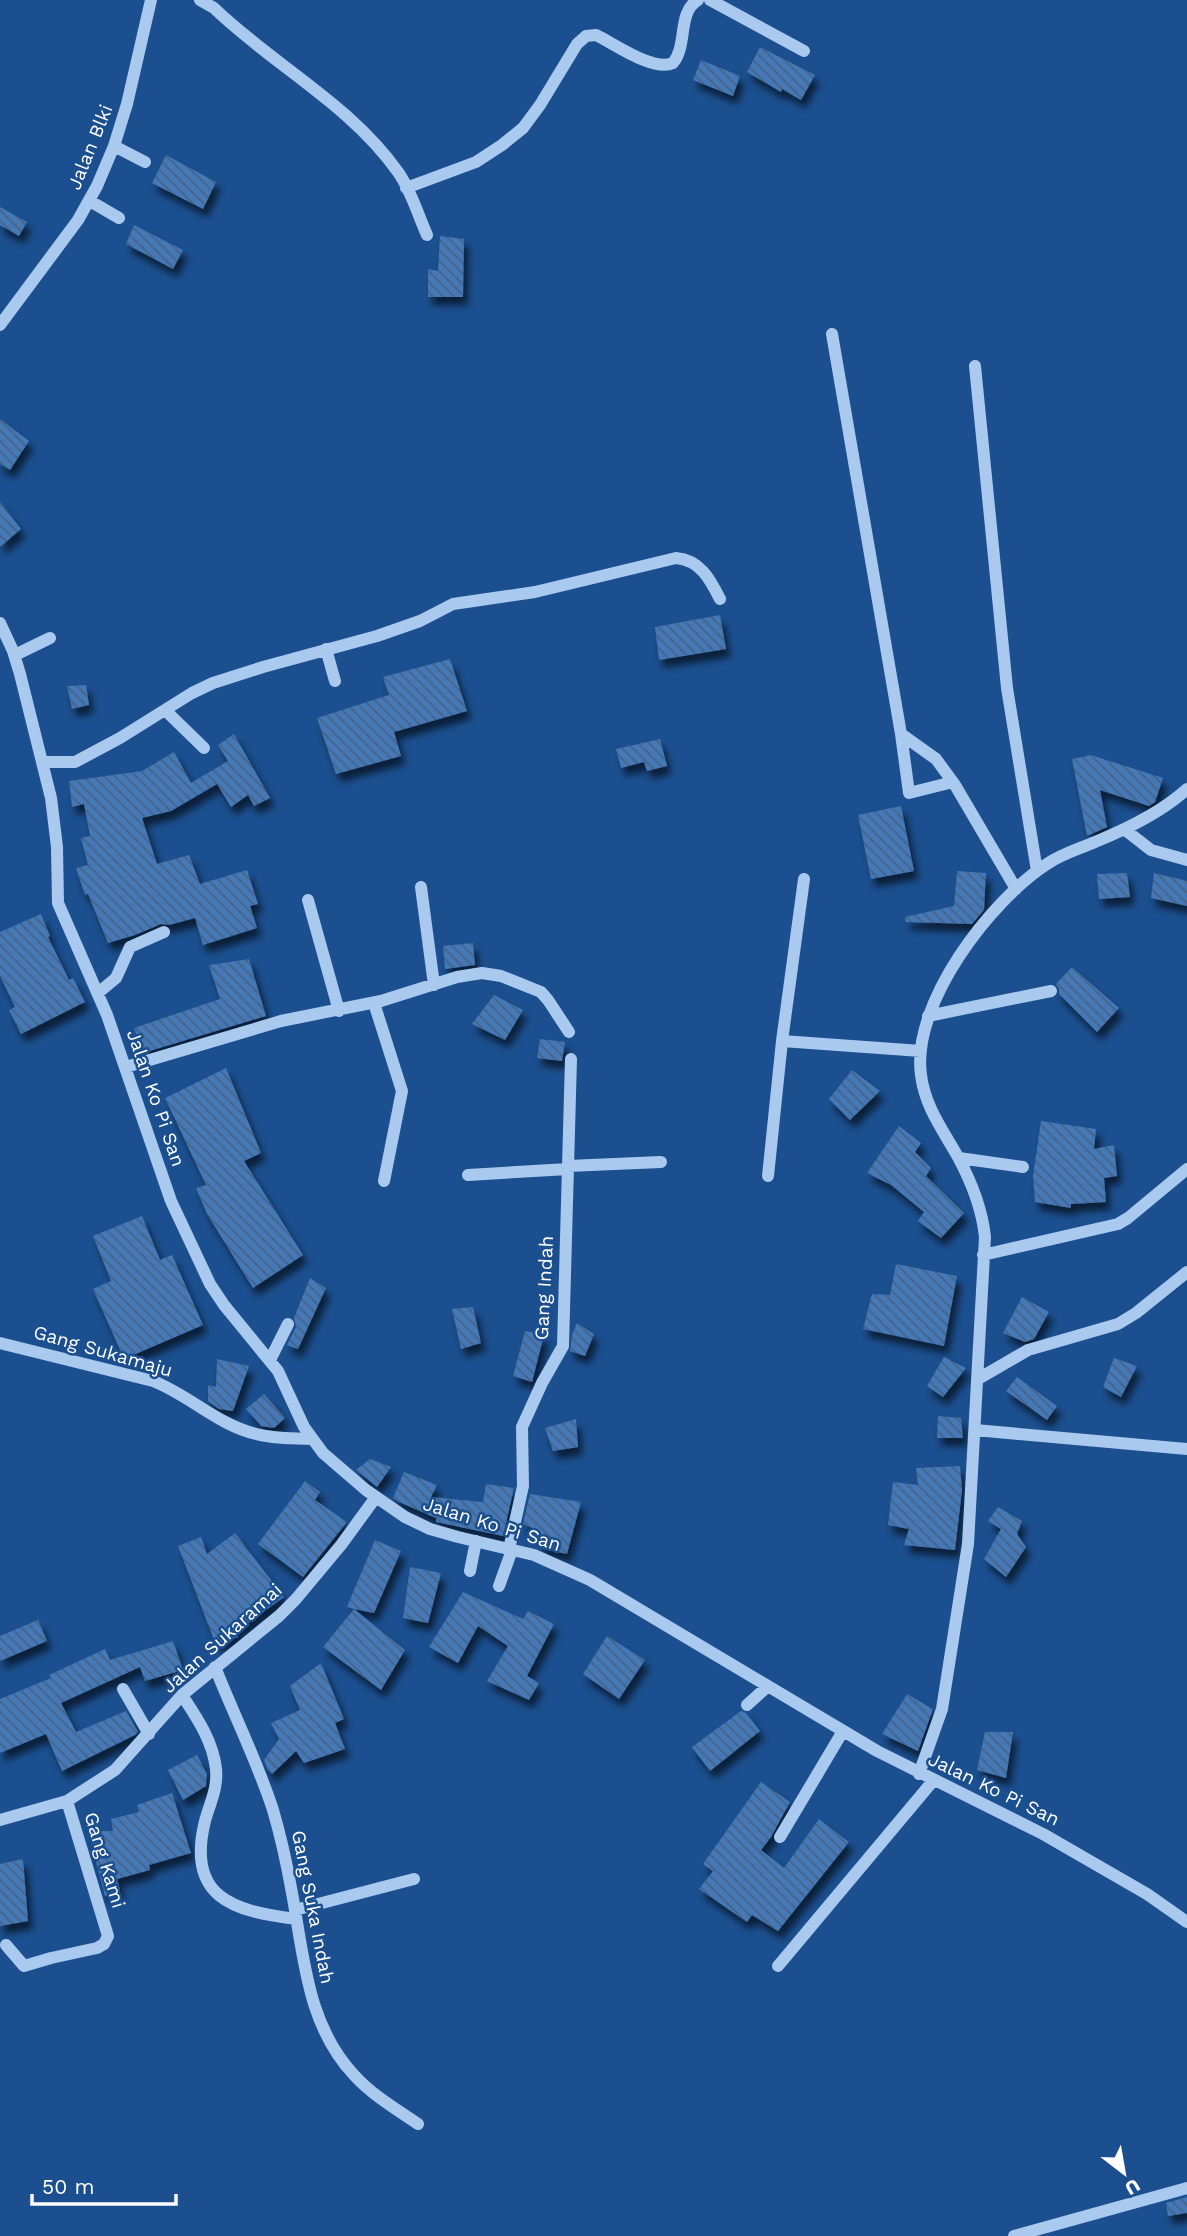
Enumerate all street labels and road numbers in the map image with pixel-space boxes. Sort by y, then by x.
street label: Jalan Blki [62,101,118,193]
street label: Jalan Ko Pi San [122,1027,190,1169]
street label: Gang Indah [530,1235,558,1341]
street label: Gang Sukamaju [31,1320,175,1382]
street label: Jalan Ko Pi San [420,1492,564,1556]
street label: Jalan Sukaramai [157,1578,287,1698]
street label: Jalan Ko Pi San [925,1747,1063,1831]
street label: Gang Kami [80,1809,130,1911]
street label: Gang Suka Indah [287,1828,339,1986]

